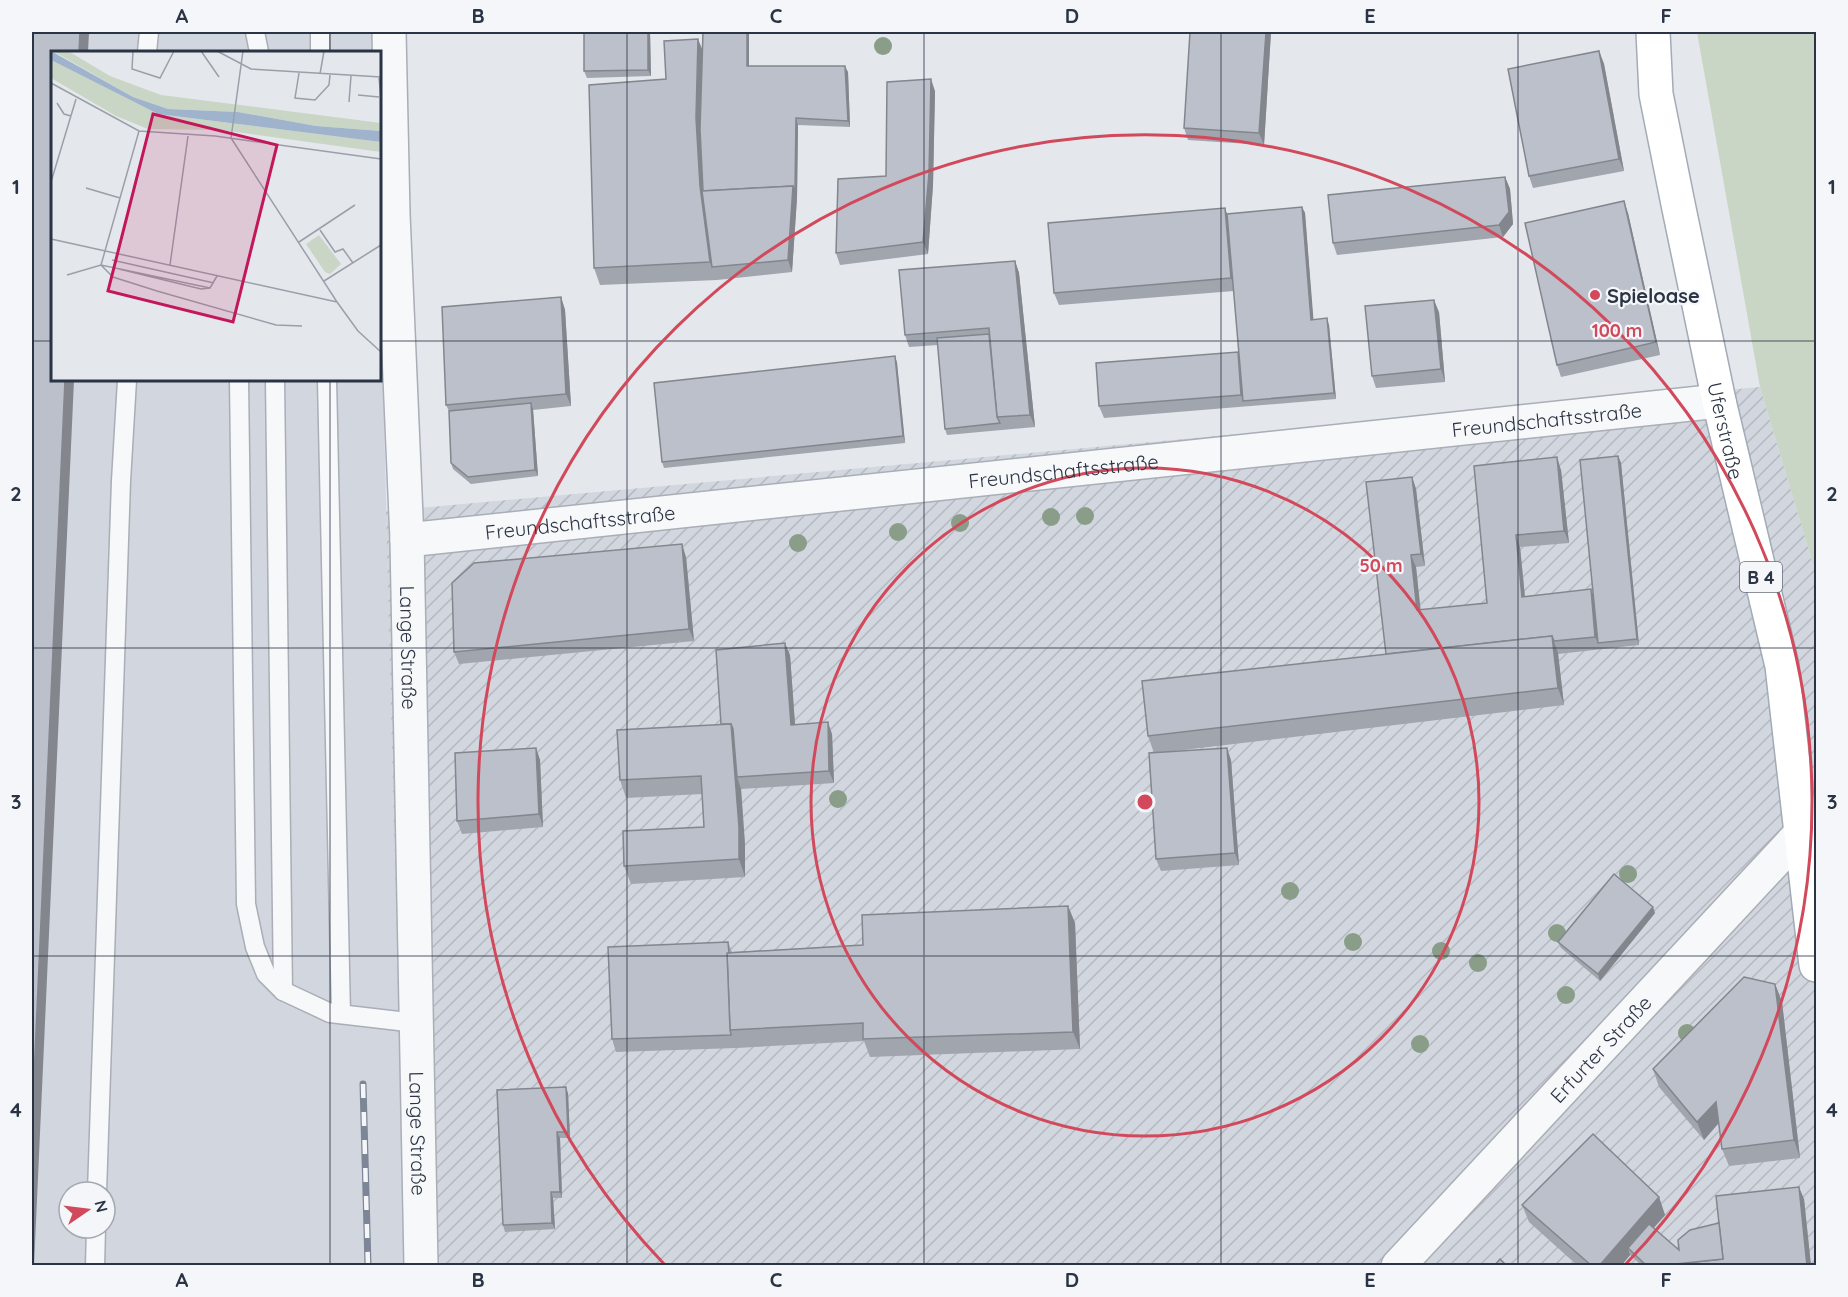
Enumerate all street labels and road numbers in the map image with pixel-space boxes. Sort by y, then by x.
street label: Uferstraße [1703,380,1750,482]
street label: Freundschaftsstraße [1450,397,1643,442]
street label: Freundschaftsstraße [967,448,1160,493]
street label: Freundschaftsstraße [484,499,676,544]
road number: B 4 [1740,562,1782,592]
street label: Lange Straße [395,585,423,710]
street label: Erfurter Straße [1544,990,1656,1107]
street label: Lange Straße [405,1071,432,1196]

